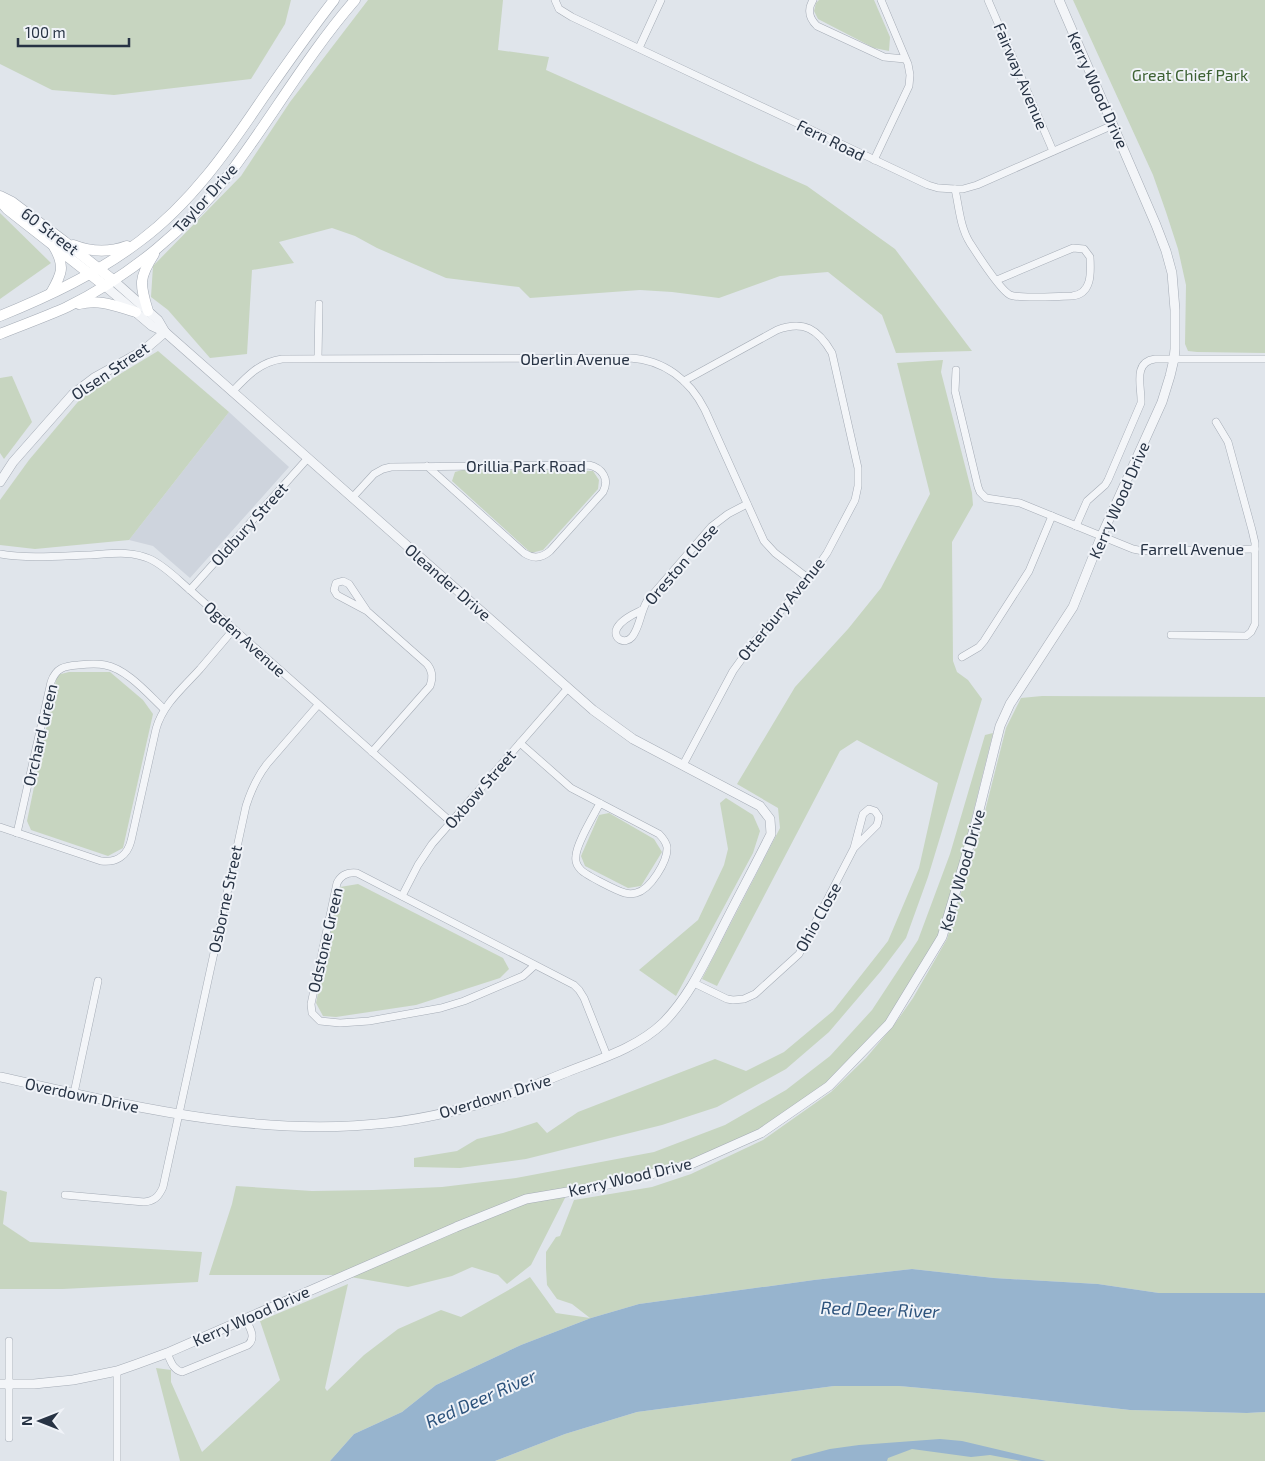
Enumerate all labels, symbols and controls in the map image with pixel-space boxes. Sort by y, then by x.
scale bar [18,15,129,47]
street label: Fairway Avenue [990,20,1053,132]
text: 100 m [25,23,66,41]
street label: Kerry Wood Drive [1064,28,1133,151]
park label: Great Chief Park [1132,65,1248,84]
street label: Fern Road [794,115,868,164]
street label: Taylor Drive [169,159,241,236]
street label: 60 Street [18,203,83,258]
street label: Olsen Street [67,338,152,403]
street label: Oberlin Avenue [520,349,630,368]
street label: Kerry Wood Drive [1084,438,1153,561]
street label: Orillia Park Road [466,456,586,475]
street label: Oldbury Street [206,478,291,569]
street label: Oreston Close [640,519,721,608]
street label: Oleander Drive [402,539,495,624]
street label: Farrell Avenue [1140,539,1244,558]
street label: Otterbury Avenue [733,553,828,664]
street label: Ogden Avenue [201,597,290,680]
street label: Orchard Green [18,682,61,788]
street label: Oxbow Street [440,745,519,832]
street label: Kerry Wood Drive [935,807,988,933]
street label: Osborne Street [204,843,245,954]
street label: Ohio Close [791,879,844,955]
street label: Odstone Green [303,885,346,994]
street label: Overdown Drive [437,1069,553,1122]
street label: Overdown Drive [23,1073,141,1116]
street label: Kerry Wood Drive [566,1153,693,1200]
street label: Kerry Wood Drive [189,1281,312,1350]
water label: Red Deer River [820,1296,941,1322]
water label: Red Deer River [422,1363,540,1432]
north arrow [15,1396,65,1446]
text: N [18,1416,35,1426]

